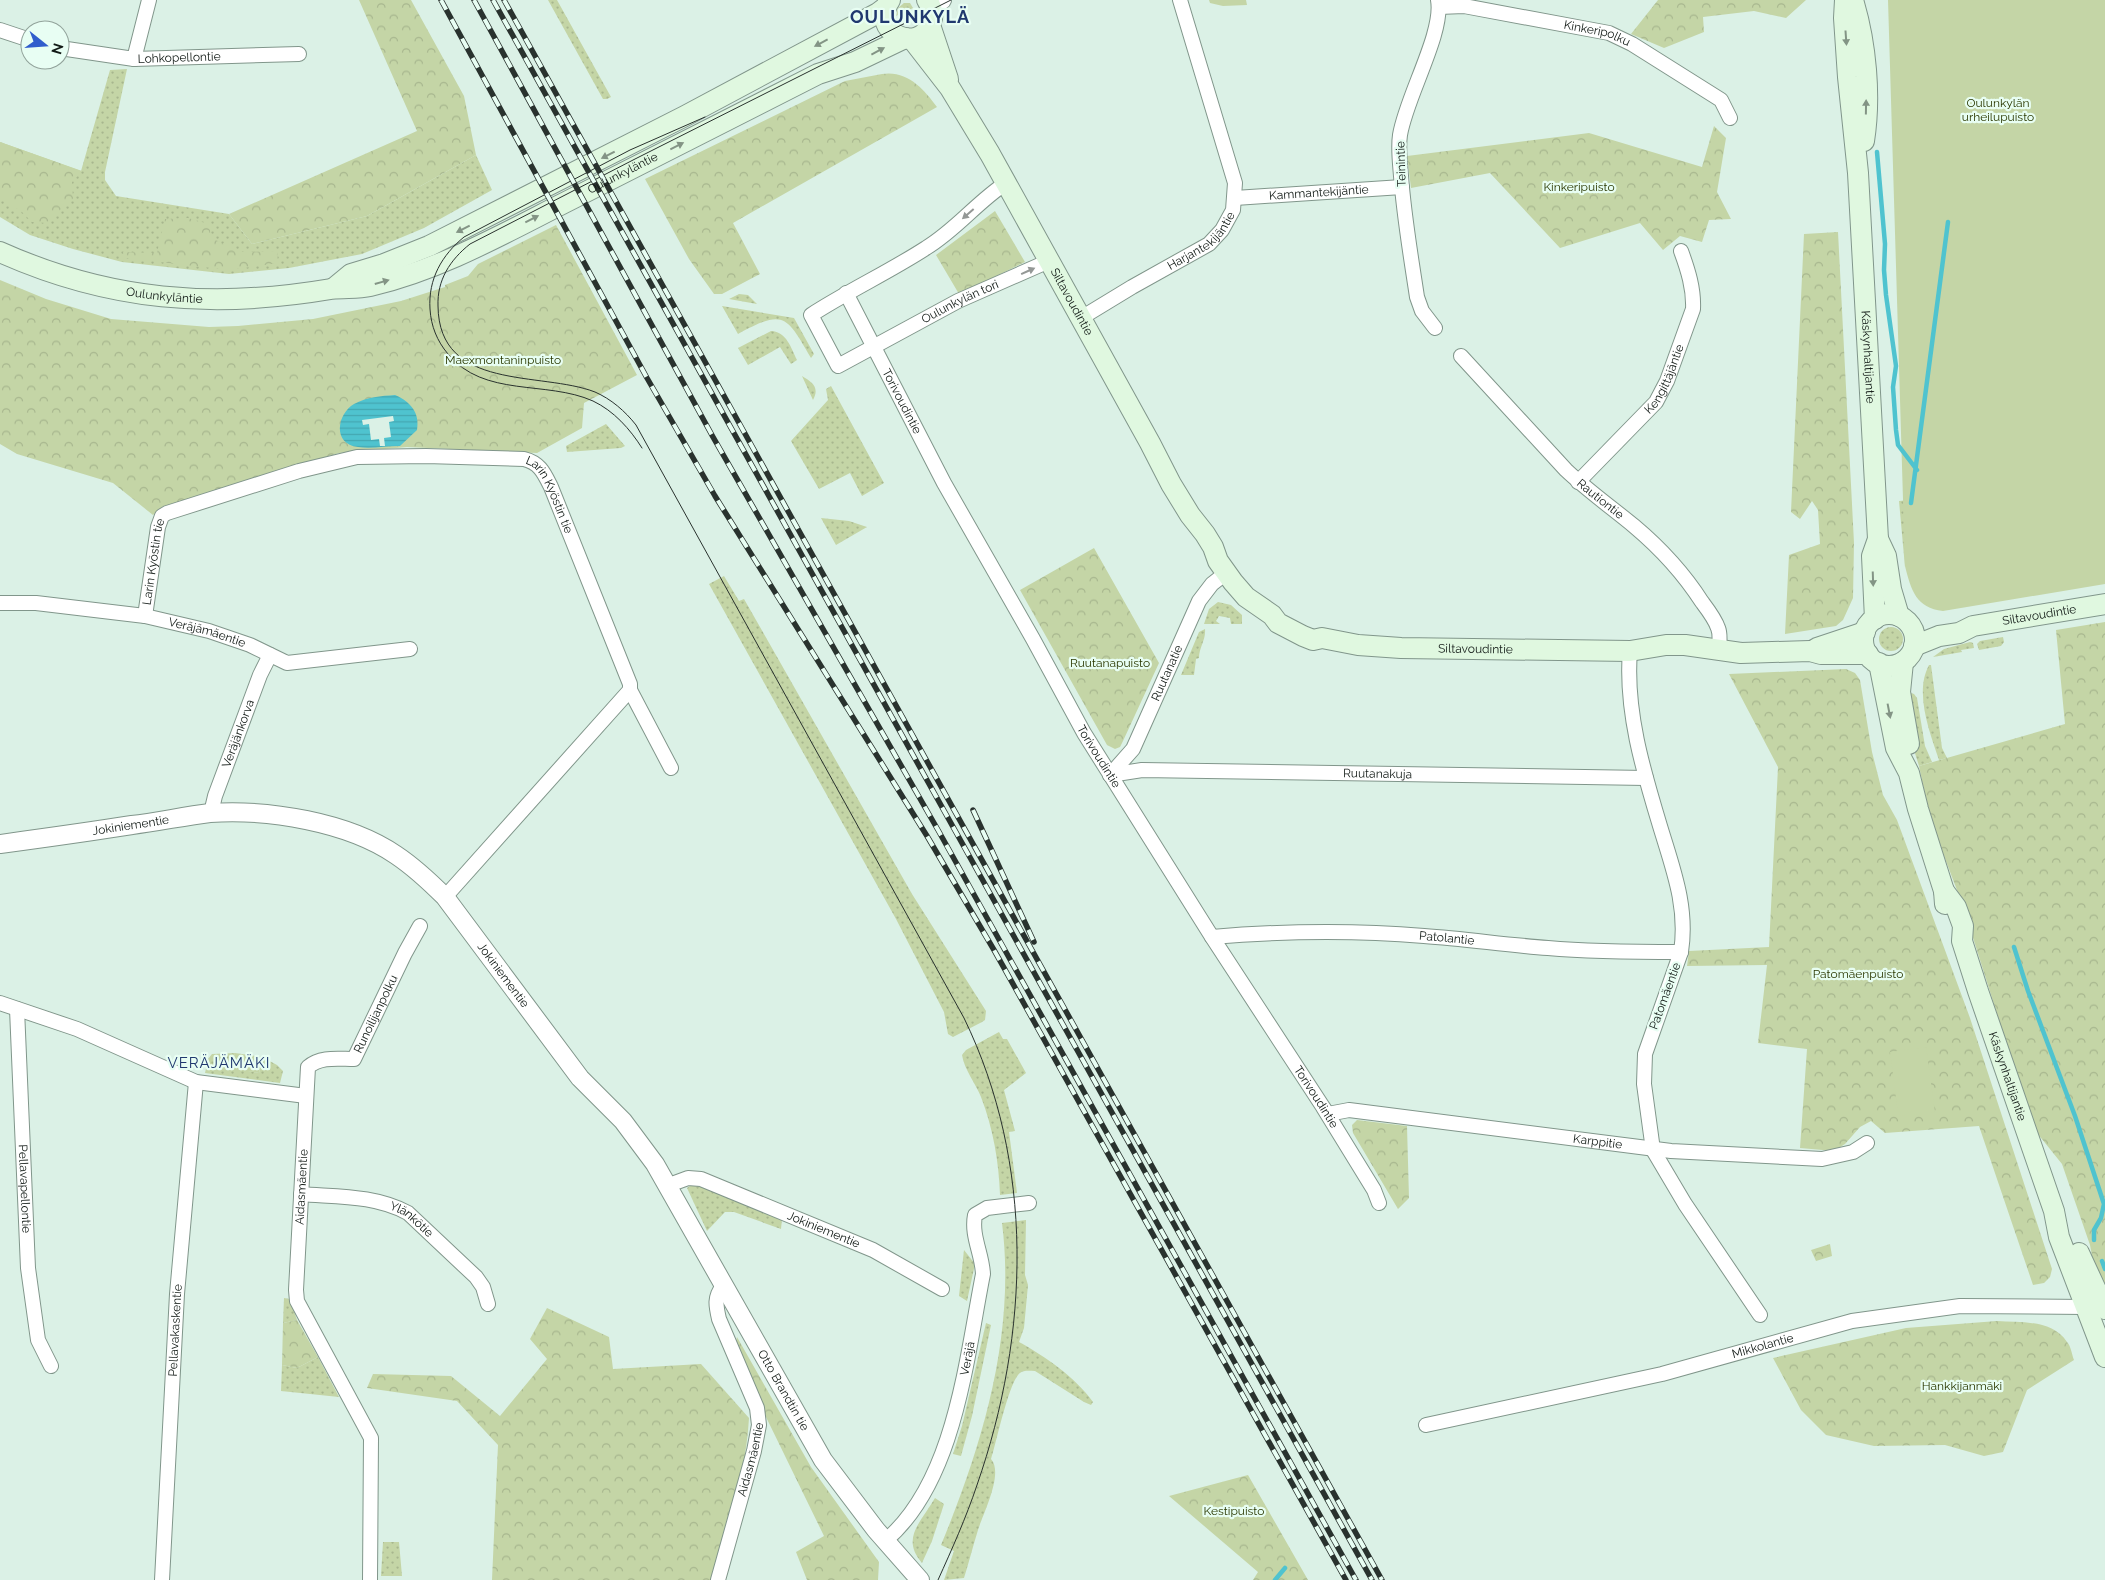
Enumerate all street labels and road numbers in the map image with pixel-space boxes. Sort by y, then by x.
street label: Kinkeripolku [1563,18,1633,49]
street label: Lohkopellontie [137,49,221,66]
street label: Teinintie [1393,141,1409,187]
street label: Oulunkyläntie [585,149,660,197]
street label: Kammantekijäntie [1269,182,1369,203]
street label: Harjantekijäntie [1165,209,1238,273]
street label: Siltavoudintie [1048,266,1096,338]
street label: Oulunkylän tori [919,277,1001,327]
street label: Oulunkyläntie [125,284,203,306]
street label: Käskynhaltijantie [1859,310,1878,404]
street label: Kengittäjäntie [1641,342,1687,417]
street label: Torivoudintie [879,367,924,436]
street label: Larin Kyöstin tie [524,453,576,535]
street label: Rautiontie [1574,476,1626,522]
street label: Larin Kyöstin tie [140,516,168,606]
street label: Siltavoudintie [2001,602,2077,628]
street label: Veräjämäentie [167,615,248,650]
street label: Siltavoudintie [1438,641,1513,656]
street label: Ruutanatie [1148,643,1185,703]
street label: Veräjänkorva [219,698,257,770]
street label: Torivoudintie [1074,723,1124,790]
street label: Ruutanakuja [1343,766,1412,781]
street label: Jokiniementie [91,812,170,838]
street label: Patolantie [1418,929,1475,948]
street label: Jokiniementie [475,940,532,1010]
street label: Patomäentie [1646,961,1684,1031]
street label: Runoilijanpolku [351,972,400,1055]
street label: Käskynhaltijantie [1986,1030,2029,1123]
street label: Torivoudintie [1291,1063,1341,1131]
street label: Karppitie [1572,1132,1623,1152]
street label: Pellavapellontie [16,1144,34,1234]
street label: Aidasmäentie [293,1149,311,1225]
street label: Ylänkötie [388,1199,436,1240]
street label: Jokiniementie [785,1208,862,1251]
street label: Pellavakaskentie [166,1284,185,1377]
street label: Mikkolantie [1730,1331,1795,1361]
street label: Veräjä [957,1340,978,1377]
street label: Otto Brandtin tie [755,1347,812,1433]
street label: Aidasmäentie [735,1421,766,1498]

